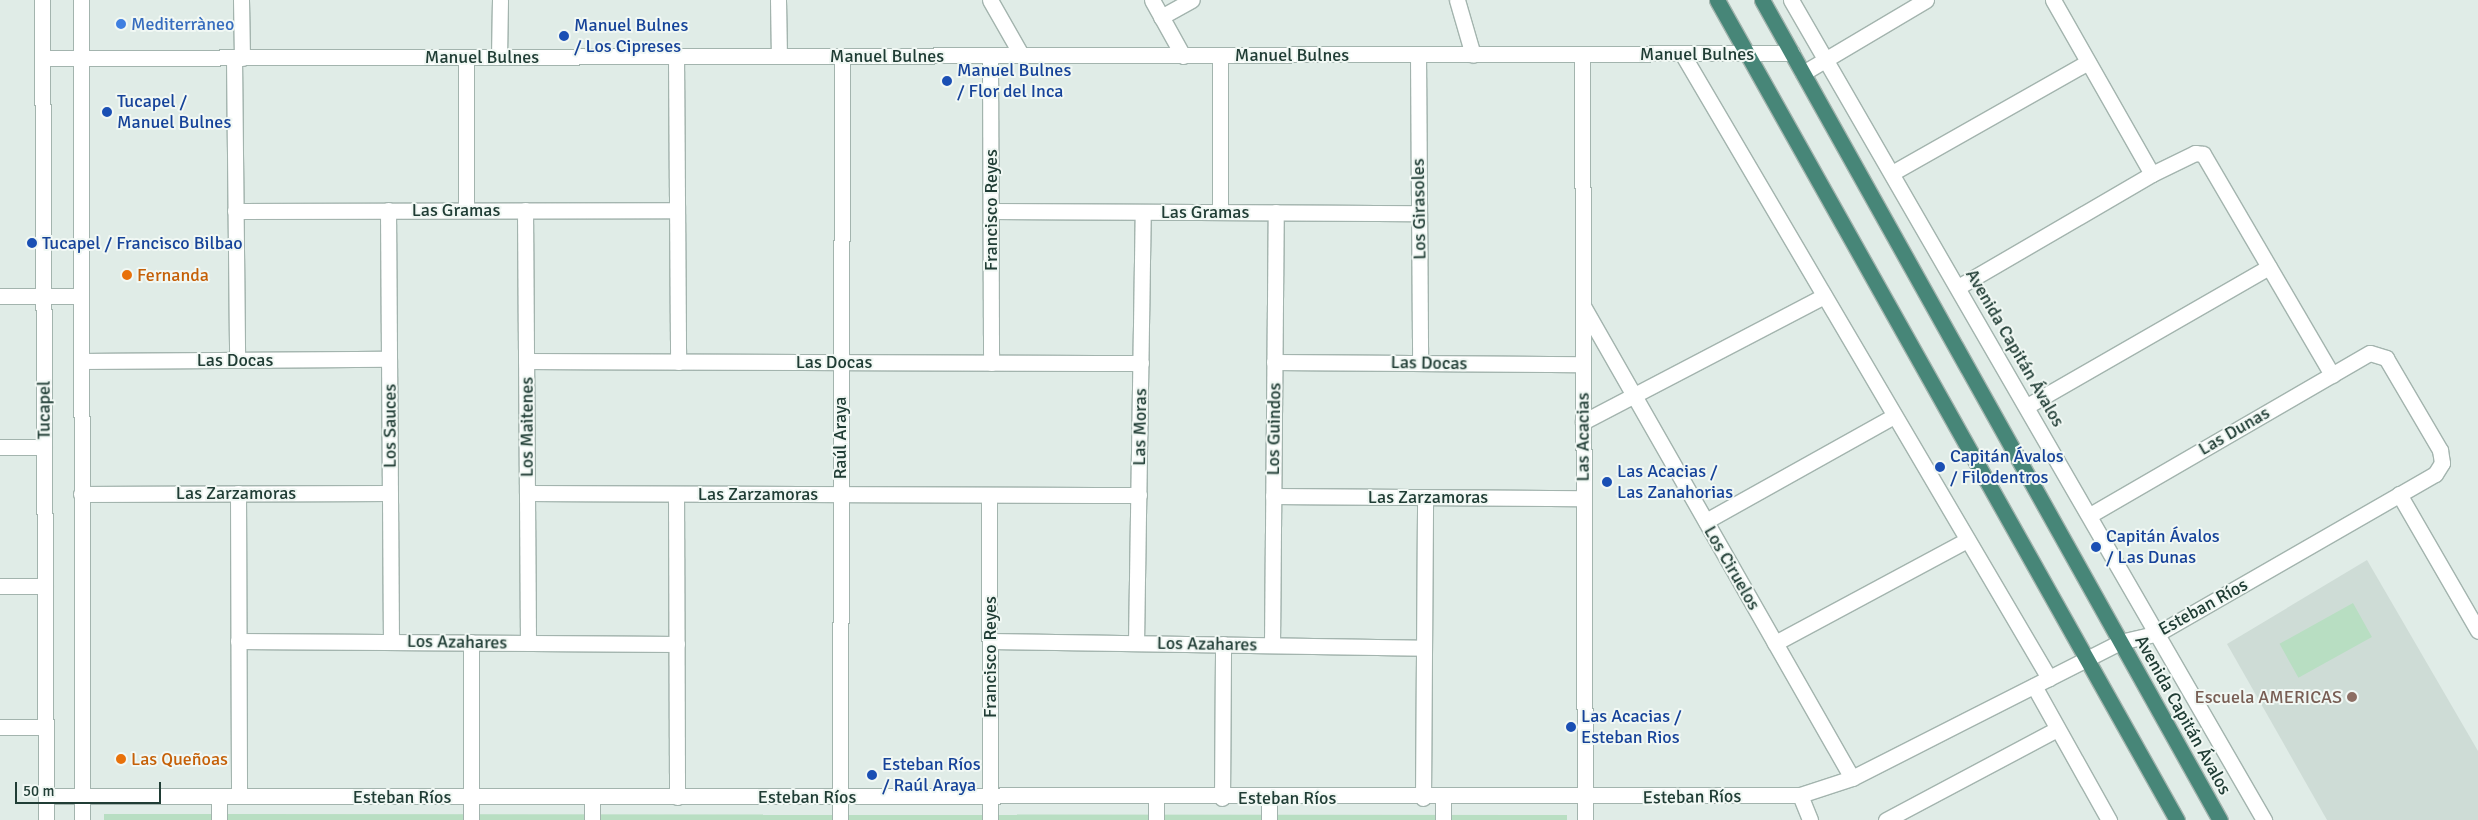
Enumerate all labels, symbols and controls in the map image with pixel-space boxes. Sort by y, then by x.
place label: Mediterràneo [131,13,234,35]
place label: Manuel Bulnes / Los Cipreses [574,15,688,58]
marker: Mediterràneo [115,18,127,30]
marker: Manuel Bulnes / Los Cipreses [558,30,570,42]
street label: Manuel Bulnes [1640,43,1754,65]
street label: Manuel Bulnes [1235,44,1349,66]
street label: Manuel Bulnes [830,45,944,67]
street label: Manuel Bulnes [425,46,539,68]
place label: Manuel Bulnes / Flor del Inca [957,60,1071,102]
marker: Manuel Bulnes / Flor del Inca [941,75,953,87]
place label: Tucapel / Manuel Bulnes [117,91,231,134]
marker: Tucapel / Manuel Bulnes [101,106,113,118]
street label: Francisco Reyes [980,149,1002,271]
street label: Los Girasoles [1407,158,1431,260]
street label: Las Gramas [412,199,500,221]
street label: Las Gramas [1161,201,1249,223]
place label: Tucapel / Francisco Bilbao [42,232,243,254]
marker: Tucapel / Francisco Bilbao [26,237,38,249]
place label: Fernanda [137,264,209,286]
street label: Avenida Capitán Ávalos [1961,265,2069,431]
marker: Fernanda [121,269,133,281]
street label: Las Docas [197,349,273,371]
street label: Las Docas [796,351,872,373]
street label: Las Docas [1390,352,1468,374]
street label: Los Maitenes [516,377,538,477]
street label: Tucapel [33,381,55,439]
street label: Los Guindos [1262,382,1286,476]
street label: Los Sauces [379,384,401,468]
street label: Las Moras [1129,388,1151,466]
street label: Las Acacias [1572,392,1594,482]
street label: Raúl Araya [829,397,851,479]
street label: Las Dunas [2195,402,2273,460]
place label: Capitán Ávalos / Filodentros [1950,446,2064,488]
place label: Las Acacias / Las Zanahorias [1617,461,1733,504]
marker: Capitán Ávalos / Filodentros [1934,461,1946,473]
marker: Las Acacias / Las Zanahorias [1601,476,1613,488]
street label: Las Zarzamoras [176,482,296,504]
street label: Las Zarzamoras [698,483,818,505]
street label: Las Zarzamoras [1368,486,1488,508]
street label: Los Ciruelos [1699,522,1765,614]
place label: Capitán Ávalos / Las Dunas [2106,526,2220,568]
marker: Capitán Ávalos / Las Dunas [2090,541,2102,553]
street label: Esteban Ríos [2155,574,2251,640]
street label: Francisco Reyes [979,596,1001,718]
street label: Los Azahares [407,630,507,654]
street label: Los Azahares [1157,632,1257,656]
street label: Avenida Capitán Ávalos [2130,632,2236,798]
place label: Escuela AMERICAS [2195,686,2342,708]
marker: Escuela AMERICAS [2346,691,2358,703]
place label: Las Acacias / Esteban Rios [1581,706,1682,749]
marker: Las Acacias / Esteban Rios [1565,721,1577,733]
place label: Las Queñoas [131,748,228,770]
marker: Las Queñoas [115,753,127,765]
place label: Esteban Ríos / Raúl Araya [882,754,981,796]
marker: Esteban Ríos / Raúl Araya [866,769,878,781]
scale bar [18,772,164,804]
text: 50 m [23,782,54,800]
street label: Esteban Ríos [1643,785,1741,809]
street label: Esteban Ríos [353,786,451,808]
street label: Esteban Ríos [758,786,856,808]
street label: Esteban Ríos [1238,787,1336,809]

